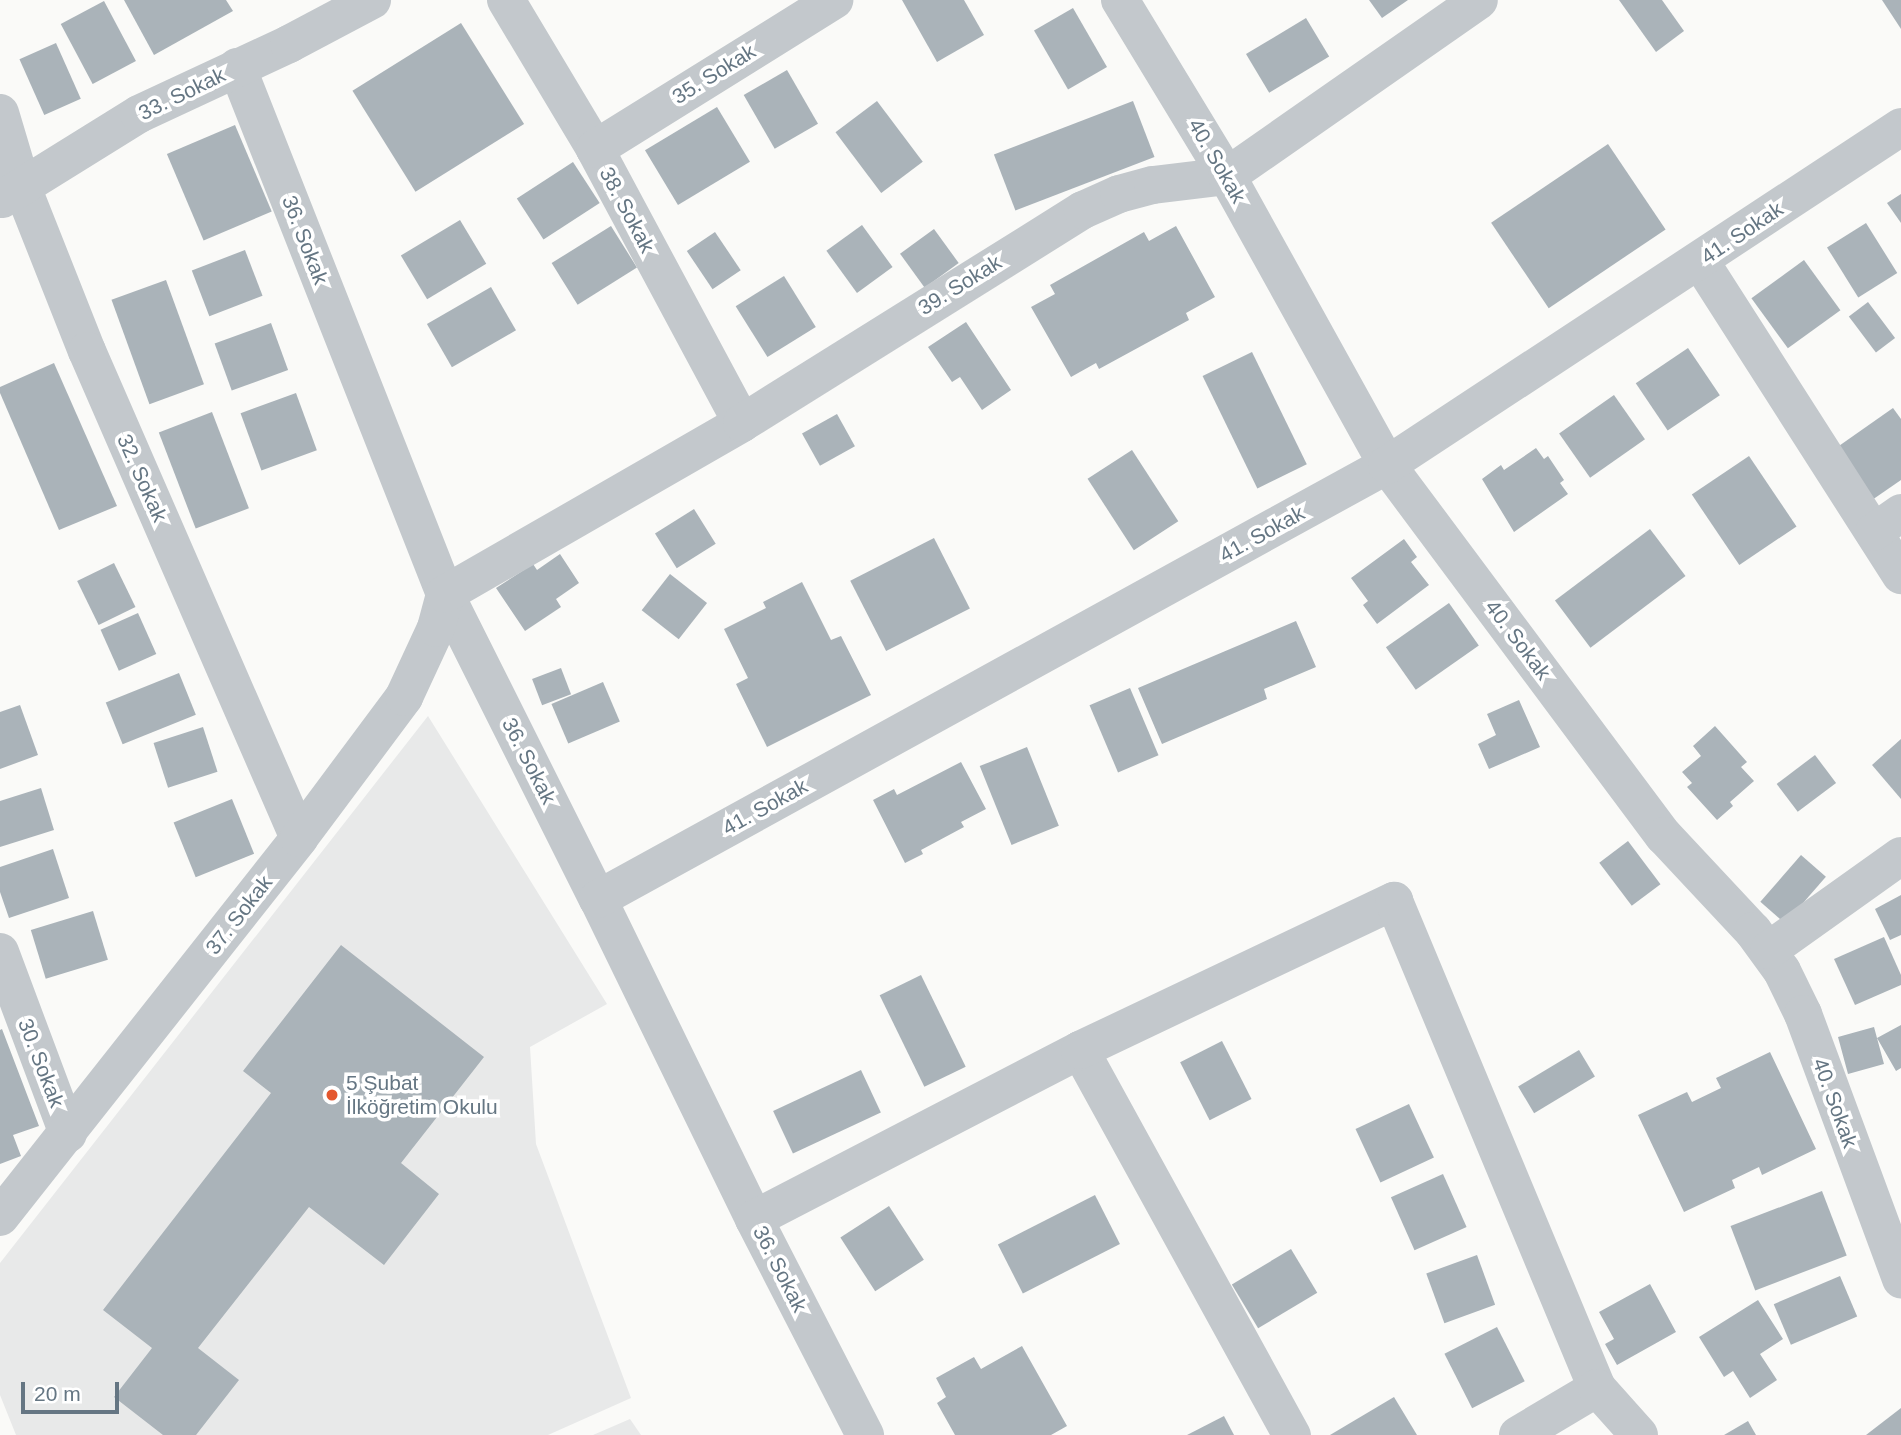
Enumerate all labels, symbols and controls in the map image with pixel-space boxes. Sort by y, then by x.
street label: 35. Sokak [668,39,760,109]
street label: 33. Sokak [135,62,229,126]
street label: 40. Sokak [1183,114,1251,208]
street label: 38. Sokak [594,163,660,257]
street label: 36. Sokak [277,192,333,288]
street label: 41. Sokak [1696,196,1788,270]
street label: 39. Sokak [914,250,1006,320]
street label: 32. Sokak [111,430,173,526]
street label: 41. Sokak [1215,500,1309,568]
street label: 40. Sokak [1480,595,1556,685]
street label: 36. Sokak [497,714,561,808]
street label: 41. Sokak [718,773,812,841]
street label: 37. Sokak [200,870,278,960]
street label: 30. Sokak [13,1015,69,1111]
street label: 40. Sokak [1807,1055,1863,1151]
place label: 5 Şubat İlköğretim Okulu [346,1070,498,1120]
marker: 5 Şubat İlköğretim Okulu [324,1087,340,1103]
street label: 36. Sokak [748,1222,812,1316]
scale bar [24,1368,122,1412]
text: 20 m [34,1382,81,1405]

